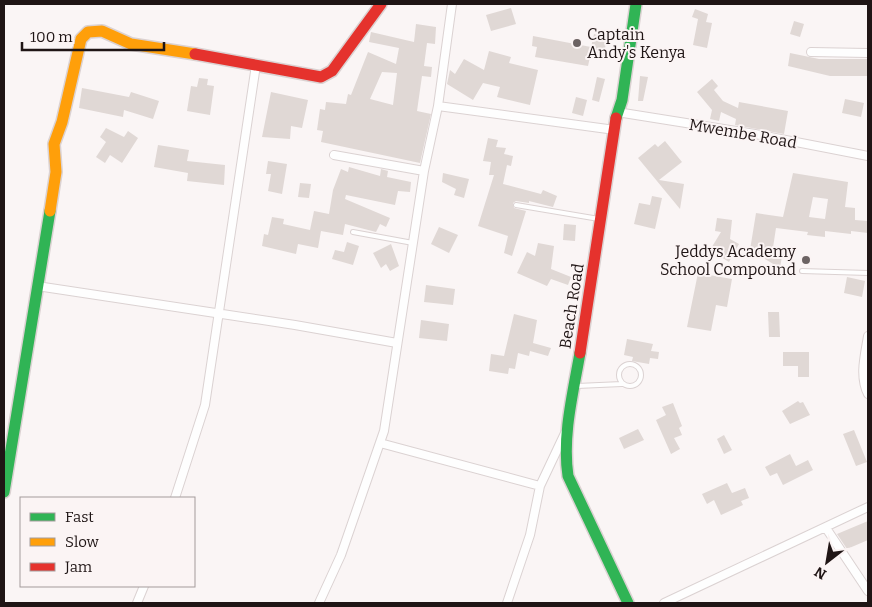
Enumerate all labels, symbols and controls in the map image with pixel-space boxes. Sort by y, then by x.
scale bar [22,20,165,52]
place label: Captain Andy's Kenya [587,25,686,62]
text: 100 m [30,28,73,46]
marker: Captain Andy's Kenya [571,37,583,49]
street label: Mwembe Road [687,115,799,152]
place label: Jeddys Academy School Compound [660,242,797,279]
marker: Jeddys Academy School Compound [800,254,812,266]
street label: Beach Road [555,261,588,350]
legend [20,497,195,587]
text: Fast [65,508,94,526]
text: Slow [65,533,100,551]
north arrow [802,537,852,587]
text: Jam [64,558,93,576]
text: N [811,563,830,583]

